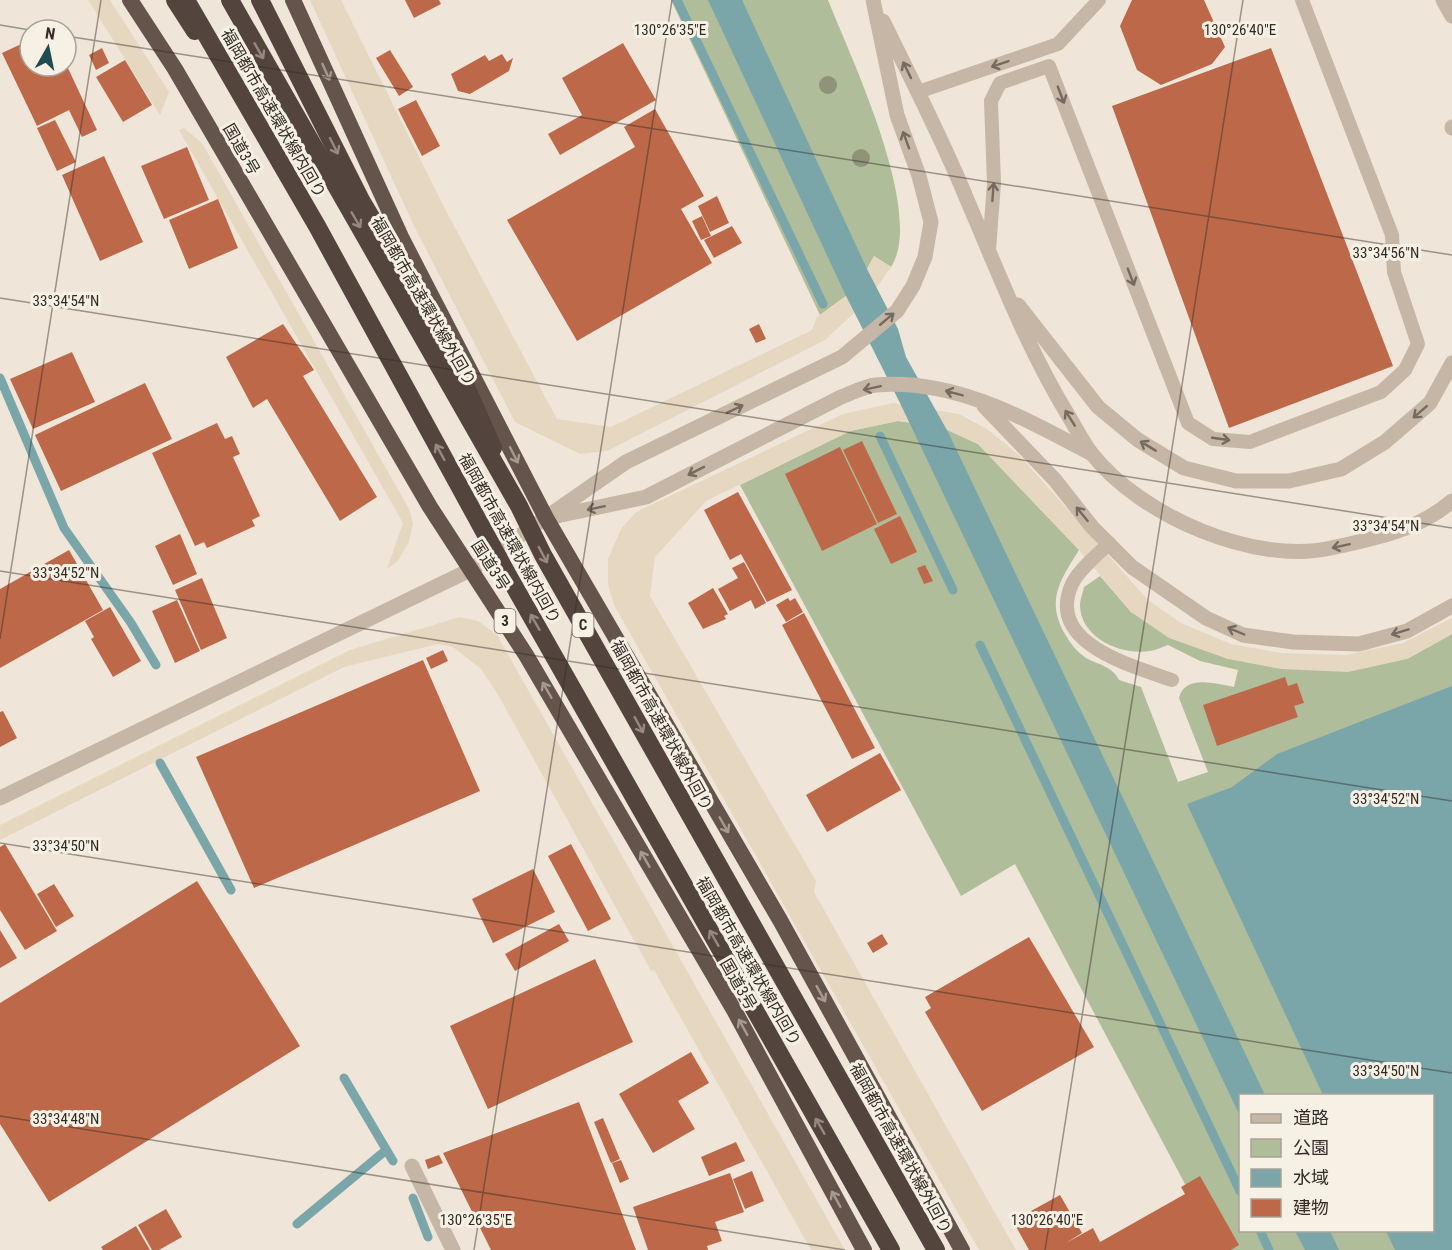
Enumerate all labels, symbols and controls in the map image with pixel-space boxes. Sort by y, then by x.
north arrow [18,18,78,78]
text: 130°26'35"E [634,21,706,39]
text: 130°26'40"E [1204,21,1276,39]
text: N [44,24,57,44]
street label: 福岡都市高速環状線内回り [217,25,330,201]
one-way arrow [253,42,265,59]
one-way arrow [991,59,1010,70]
one-way arrow [901,61,913,79]
one-way arrow [321,63,332,81]
one-way arrow [1056,85,1067,104]
street label: 国道3号 [219,120,264,178]
one-way arrow [900,131,911,150]
one-way arrow [329,136,340,154]
one-way arrow [988,182,999,202]
one-way arrow [350,211,362,228]
street label: 福岡都市高速環状線外回り [367,213,480,389]
text: 33°34'56"N [1353,244,1419,262]
one-way arrow [1126,267,1137,286]
text: 33°34'54"N [33,292,99,310]
one-way arrow [879,312,894,326]
one-way arrow [862,382,881,394]
one-way arrow [944,387,963,398]
one-way arrow [726,402,744,414]
one-way arrow [1413,405,1428,419]
one-way arrow [1063,410,1075,427]
one-way arrow [1211,434,1231,445]
one-way arrow [1140,440,1157,452]
one-way arrow [434,443,445,461]
one-way arrow [508,445,520,463]
street label: 福岡都市高速環状線内回り [455,450,564,627]
one-way arrow [688,465,705,477]
one-way arrow [587,502,606,514]
one-way arrow [1076,506,1089,522]
text: 33°34'54"N [1353,517,1419,535]
street label: 国道3号 [467,537,514,594]
one-way arrow [1332,541,1351,552]
one-way arrow [537,546,549,563]
text: 33°34'52"N [33,564,99,582]
road number: 3 [494,609,516,633]
road number: C [572,613,594,637]
one-way arrow [529,614,541,631]
one-way arrow [1227,625,1245,636]
one-way arrow [1391,627,1410,638]
street label: 福岡都市高速環状線外回り [607,637,716,814]
one-way arrow [541,682,553,699]
one-way arrow [633,716,645,733]
text: 33°34'52"N [1353,790,1419,808]
one-way arrow [719,816,731,833]
text: 33°34'50"N [33,837,99,855]
one-way arrow [639,851,651,868]
street label: 福岡都市高速環状線内回り [692,873,805,1049]
one-way arrow [708,930,720,947]
street label: 国道3号 [716,955,761,1013]
one-way arrow [815,985,827,1002]
one-way arrow [737,1019,748,1037]
street label: 福岡都市高速環状線外回り [846,1060,955,1237]
text: 33°34'50"N [1353,1062,1419,1080]
legend [1239,1094,1434,1232]
text: 道路 [1293,1107,1329,1128]
text: 33°34'48"N [33,1110,99,1128]
one-way arrow [814,1118,826,1135]
text: 公園 [1293,1137,1329,1158]
text: 水域 [1293,1167,1329,1188]
one-way arrow [830,1190,841,1208]
text: 建物 [1293,1197,1329,1218]
text: 130°26'35"E [440,1211,512,1229]
text: 130°26'40"E [1011,1211,1083,1229]

